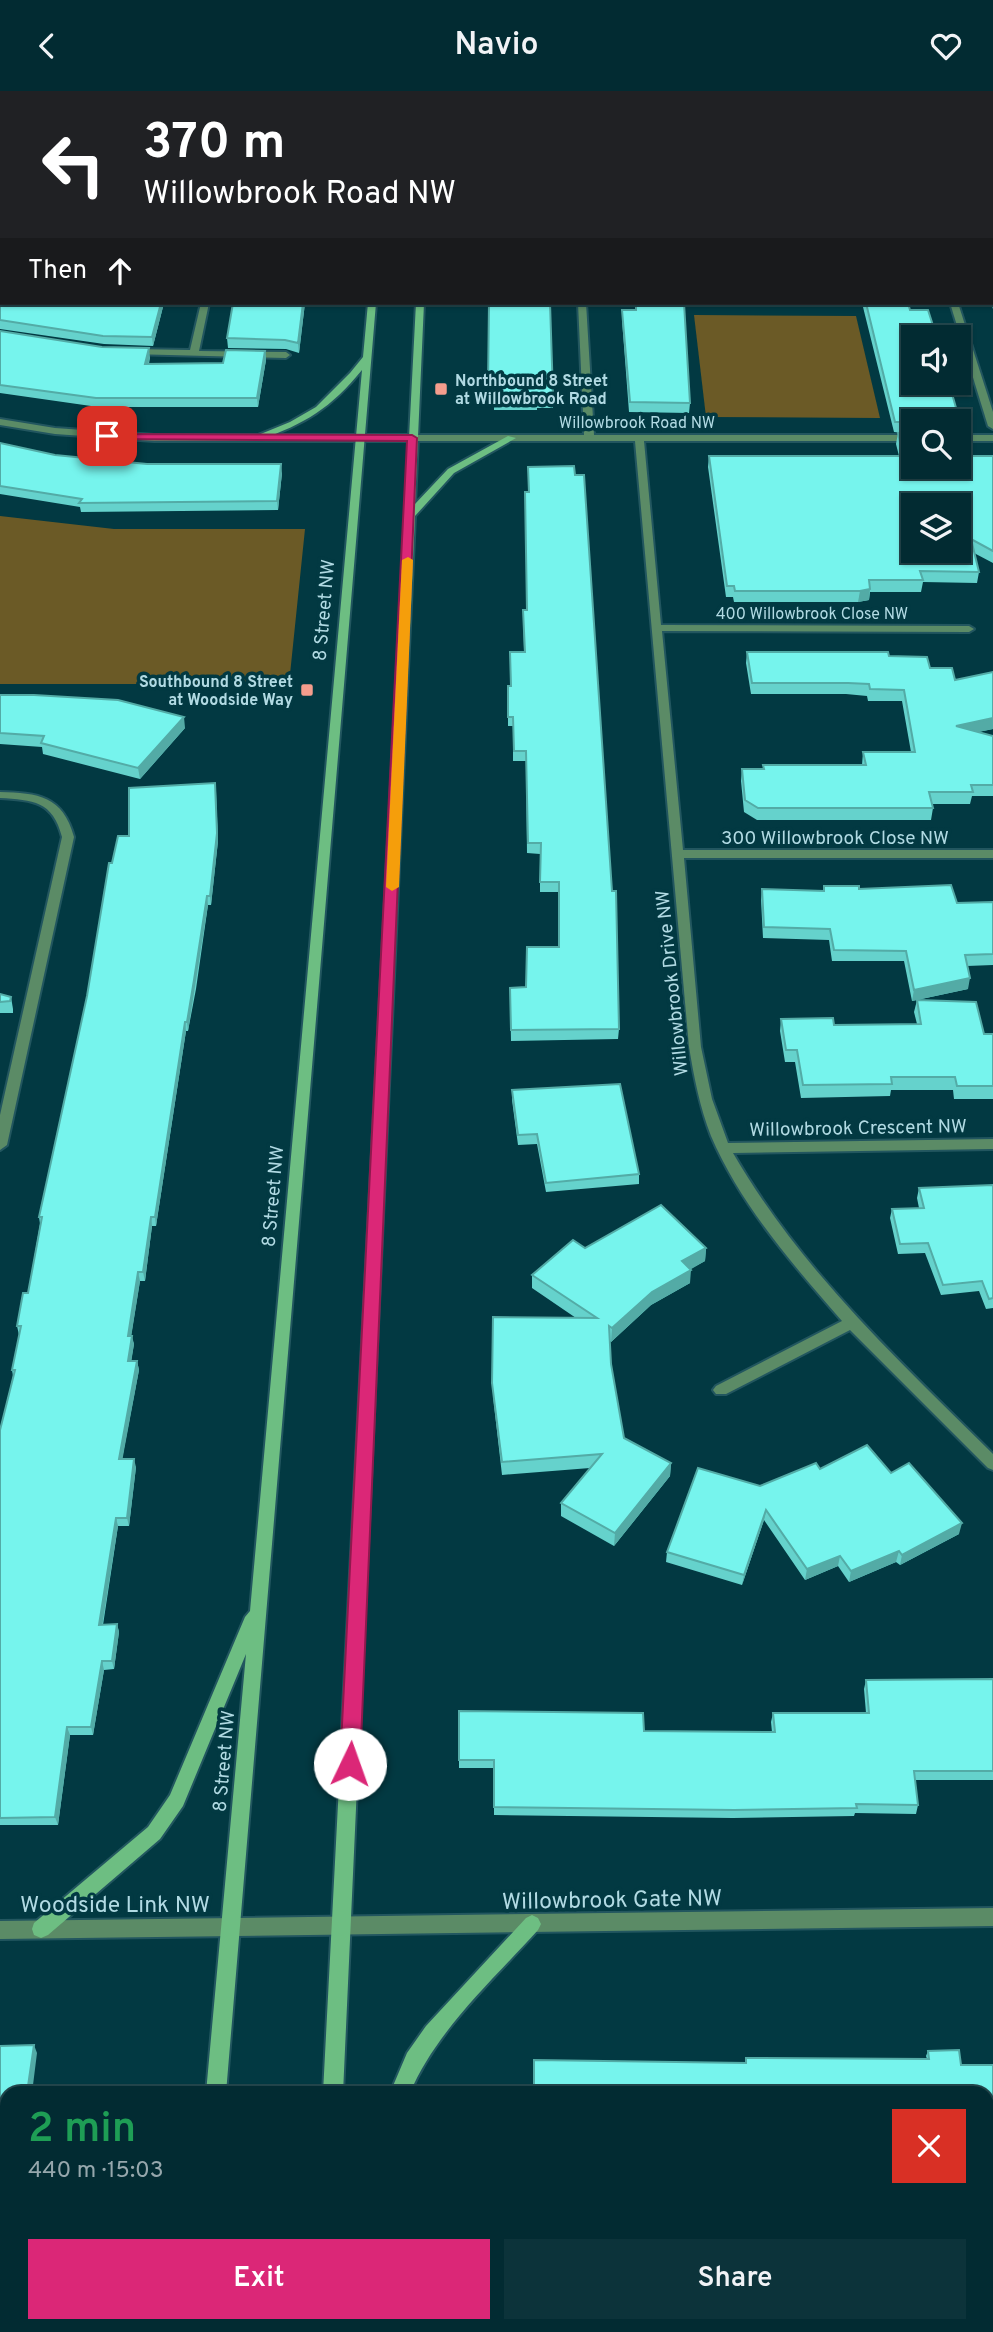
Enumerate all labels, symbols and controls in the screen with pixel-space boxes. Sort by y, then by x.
text: Navio [454,26,539,66]
icon: back [28,27,66,65]
icon: heart [927,27,965,65]
text: 370 m [143,114,285,176]
icon: left [28,119,119,210]
text: Willowbrook Road NW [143,175,456,215]
icon: ahead [101,252,139,290]
text: Then [28,255,87,288]
map controls [901,325,971,563]
button: sound [901,325,971,395]
place label: Northbound 8 Street at Willowbrook Road [455,372,608,410]
marker: Northbound 8 Street at Willowbrook Road [433,381,449,397]
pin [77,406,137,466]
button: search [901,409,971,479]
street label: Willowbrook Road NW [559,414,715,434]
icon: arrive [88,417,126,455]
button: layers [901,493,971,563]
street label: 8 Street NW [309,558,341,662]
street label: 400 Willowbrook Close NW [716,605,908,625]
place label: Southbound 8 Street at Woodside Way [139,673,293,711]
marker: Southbound 8 Street at Woodside Way [299,682,315,698]
street label: 300 Willowbrook Close NW [721,827,949,851]
street label: Willowbrook Drive NW [651,889,695,1077]
street label: Willowbrook Crescent NW [749,1115,967,1143]
street label: 8 Street NW [258,1144,290,1248]
street label: 8 Street NW [209,1709,241,1813]
position arrow [313,1727,387,1801]
street label: Willowbrook Gate NW [502,1885,722,1918]
street label: Woodside Link NW [20,1892,210,1921]
text: 2 min [28,2104,136,2157]
button: close [892,2109,966,2183]
text: 440 m · 15:03 [28,2157,164,2186]
button: Exit [28,2239,490,2319]
button: Share [504,2239,966,2319]

